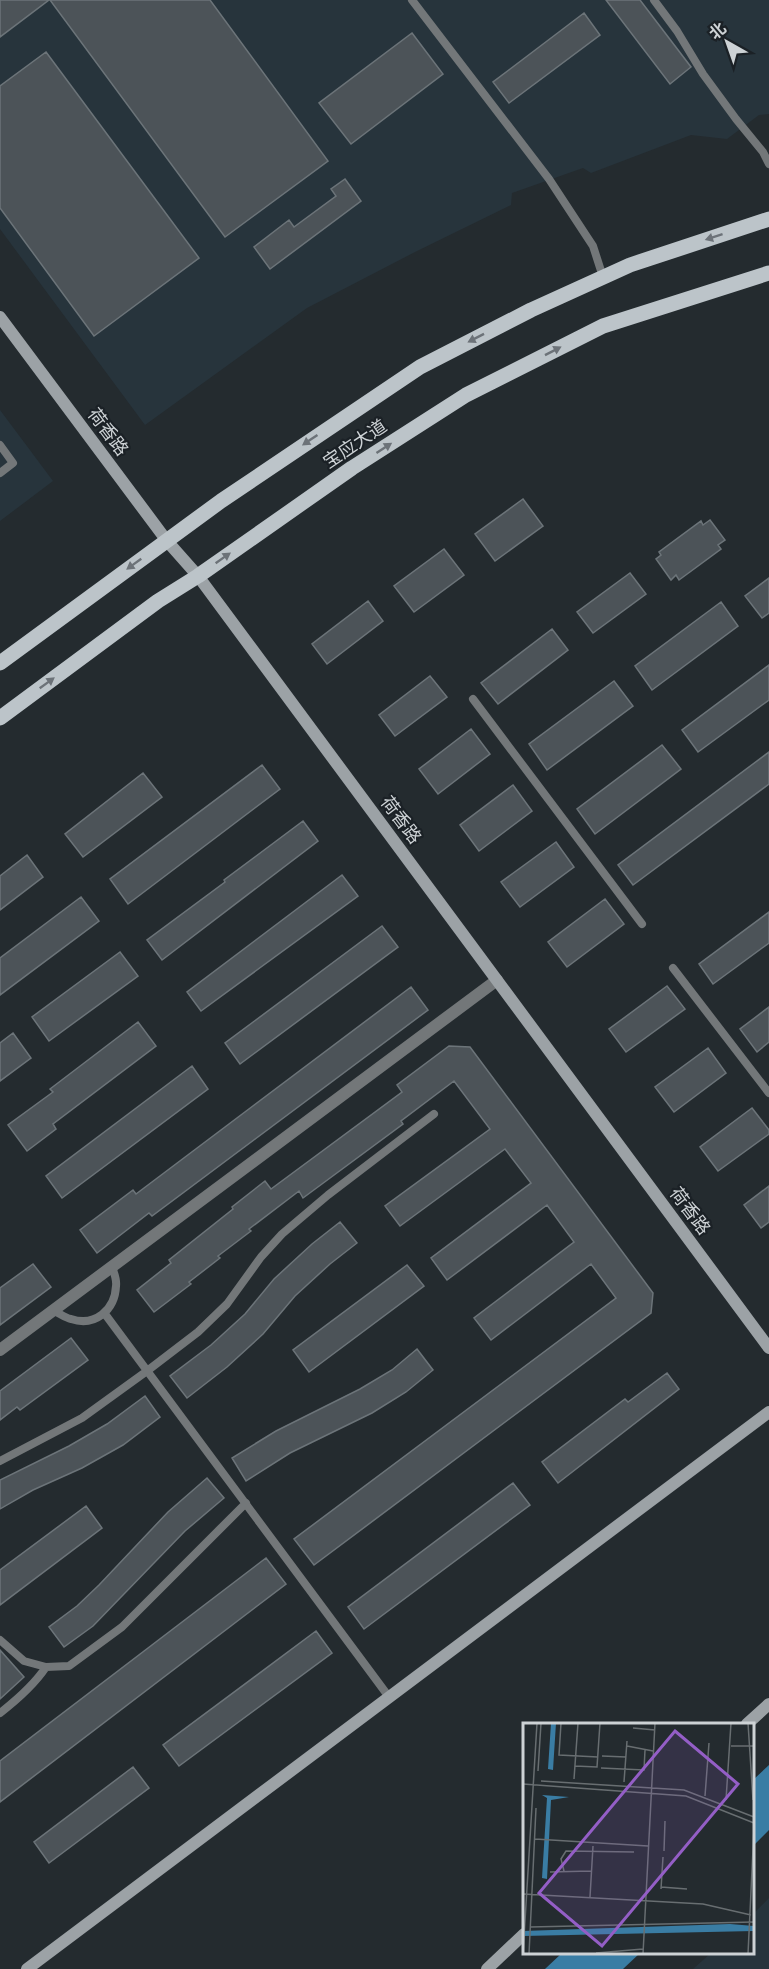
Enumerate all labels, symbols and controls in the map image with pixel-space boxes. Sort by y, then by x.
north arrow [697,12,757,72]
text: 北 [706,19,731,44]
one-way arrow [704,233,722,243]
one-way arrow [468,333,485,343]
one-way arrow [545,346,562,356]
street label: 荷香路 [83,404,132,460]
street label: 宝应大道 [320,416,391,473]
one-way arrow [303,434,319,446]
one-way arrow [376,442,392,453]
one-way arrow [215,552,231,564]
one-way arrow [126,558,142,570]
one-way arrow [39,677,55,689]
street label: 荷香路 [376,792,425,848]
street label: 荷香路 [665,1183,714,1239]
inset map [523,1723,754,1954]

